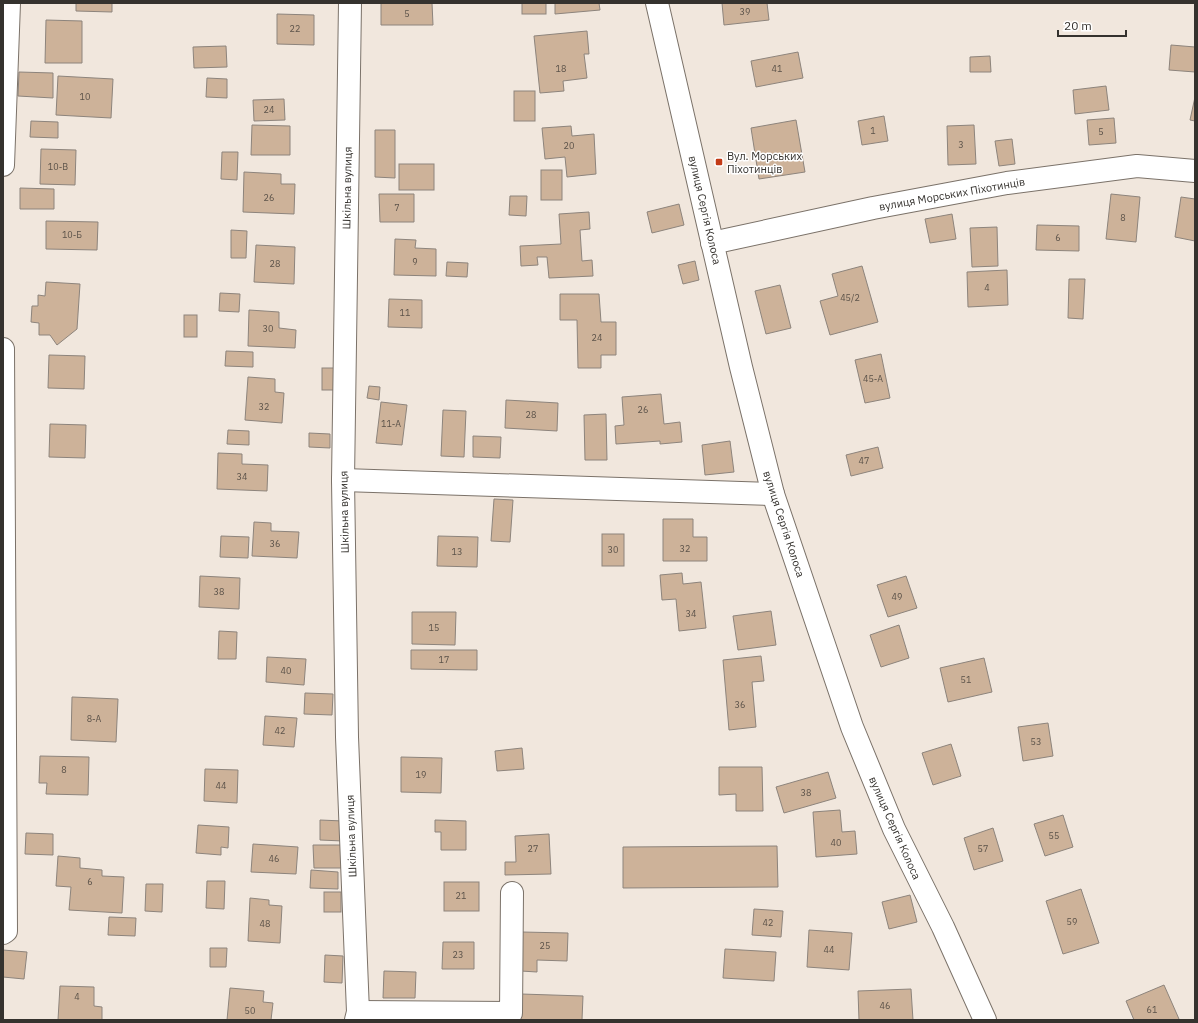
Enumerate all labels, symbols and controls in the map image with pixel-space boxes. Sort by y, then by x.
house number: 39 [740,6,750,17]
house number: 5 [404,8,410,19]
scale bar [1058,12,1126,38]
text: 20 m [1064,18,1092,33]
house number: 22 [290,23,300,34]
house number: 18 [556,63,566,74]
house number: 41 [772,63,782,74]
house number: 10 [80,91,90,102]
house number: 24 [264,104,274,115]
house number: 1 [870,125,876,136]
house number: 5 [1098,126,1104,137]
house number: 3 [958,139,964,150]
house number: 20 [564,140,574,151]
street label: Шкільна вулиця [339,147,355,229]
place label: Вул. Морських Піхотинців [727,149,802,176]
street label: вулиця Сергія Колоса [686,154,724,266]
marker: Вул. Морських Піхотинців [714,157,724,167]
house number: 10-В [48,161,68,172]
street label: вулиця Морських Піхотинців [878,174,1026,214]
house number: 26 [264,192,274,203]
house number: 7 [394,202,400,213]
house number: 8 [1120,212,1126,223]
house number: 10-Б [62,229,82,240]
house number: 6 [1055,232,1061,243]
house number: 9 [412,256,418,267]
house number: 28 [270,258,280,269]
house number: 4 [984,282,990,293]
house number: 45/2 [840,292,860,303]
house number: 11 [400,307,410,318]
house number: 30 [263,323,273,334]
house number: 24 [592,332,602,343]
house number: 45-А [863,373,883,384]
house number: 32 [259,401,269,412]
house number: 26 [638,404,648,415]
house number: 28 [526,409,536,420]
house number: 11-А [381,418,401,429]
house number: 47 [859,455,869,466]
street label: вулиця Сергія Колоса [760,469,808,579]
house number: 34 [237,471,247,482]
street label: Шкільна вулиця [336,471,352,553]
house number: 36 [270,538,280,549]
house number: 32 [680,543,690,554]
house number: 30 [608,544,618,555]
house number: 13 [452,546,462,557]
house number: 38 [214,586,224,597]
house number: 49 [892,591,902,602]
house number: 34 [686,608,696,619]
house number: 15 [429,622,439,633]
house number: 17 [439,654,449,665]
house number: 40 [281,665,291,676]
house number: 51 [961,674,971,685]
house number: 36 [735,699,745,710]
house number: 8-А [87,713,102,724]
house number: 42 [275,725,285,736]
house number: 53 [1031,736,1041,747]
house number: 8 [61,764,67,775]
house number: 19 [416,769,426,780]
street label: вулиця Сергія Колоса [866,774,924,882]
house number: 44 [216,780,226,791]
house number: 38 [801,787,811,798]
street label: Шкільна вулиця [343,794,359,878]
house number: 55 [1049,830,1059,841]
house number: 40 [831,837,841,848]
house number: 27 [528,843,538,854]
house number: 57 [978,843,988,854]
house number: 46 [269,853,279,864]
house number: 6 [87,876,93,887]
house number: 21 [456,890,466,901]
house number: 59 [1067,916,1077,927]
house number: 42 [763,917,773,928]
house number: 48 [260,918,270,929]
house number: 25 [540,940,550,951]
house number: 44 [824,944,834,955]
house number: 23 [453,949,463,960]
house number: 4 [74,991,80,1002]
house number: 46 [880,1000,890,1011]
house number: 61 [1147,1004,1157,1015]
house number: 50 [245,1005,255,1016]

